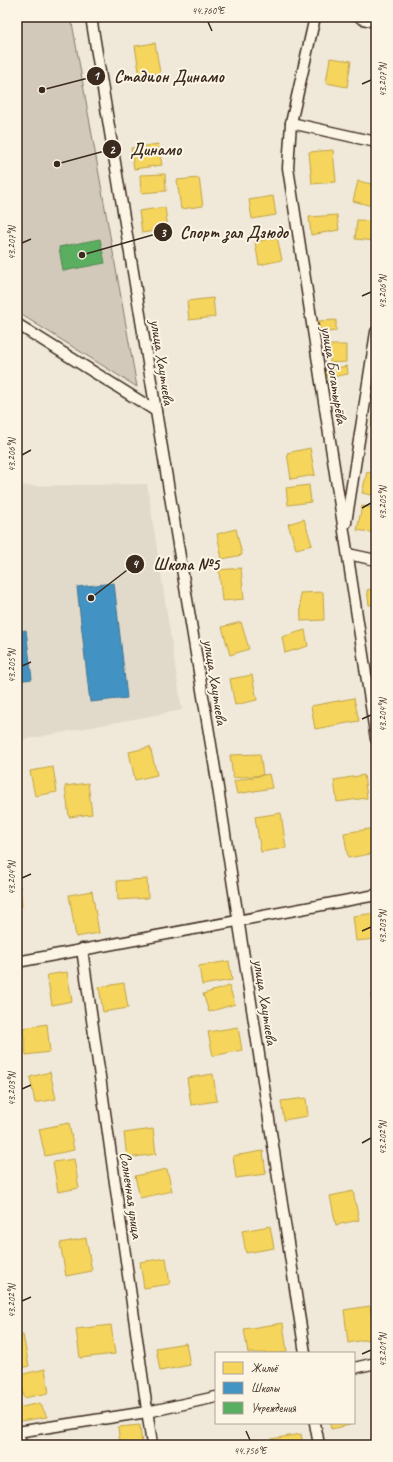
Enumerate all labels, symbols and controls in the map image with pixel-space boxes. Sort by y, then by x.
text: 44.760°E [192,4,226,17]
callout: Стадион Динамо [86,61,232,90]
text: 43.207°N [376,61,389,97]
text: Стадион Динамо [114,66,225,87]
text: 1 [93,68,100,84]
callout: Динамо [102,135,189,164]
text: Динамо [130,139,183,160]
text: 2 [109,142,116,158]
callout: Спорт зал Дзюдо [153,218,296,247]
text: Спорт зал Дзюдо [180,222,290,244]
text: 43.207°N [5,224,18,260]
text: 3 [160,225,167,241]
text: 43.206°N [376,273,389,309]
street label: улица Хаутиева [145,317,179,408]
street label: улица Богатырёва [316,324,352,426]
text: 43.206°N [5,436,18,472]
text: 43.205°N [376,484,389,520]
callout: Школа №5 [125,549,227,578]
text: Школа №5 [153,554,221,575]
text: 4 [132,556,139,572]
street label: улица Хаутиева [198,637,232,728]
text: 43.205°N [5,647,18,683]
text: 43.204°N [376,696,389,732]
text: 43.204°N [5,859,18,895]
text: 43.203°N [376,908,389,944]
street label: улица Хаутиева [248,957,282,1048]
text: 43.203°N [5,1070,18,1106]
text: 43.202°N [376,1119,389,1155]
street label: Солнечная улица [115,1151,147,1241]
text: 43.202°N [5,1282,18,1318]
text: 43.201°N [376,1331,389,1367]
legend [215,1352,355,1424]
text: Жильё [251,1360,279,1376]
text: Школы [251,1380,281,1396]
text: Учреждения [251,1400,297,1416]
text: 44.756°E [234,1444,268,1457]

